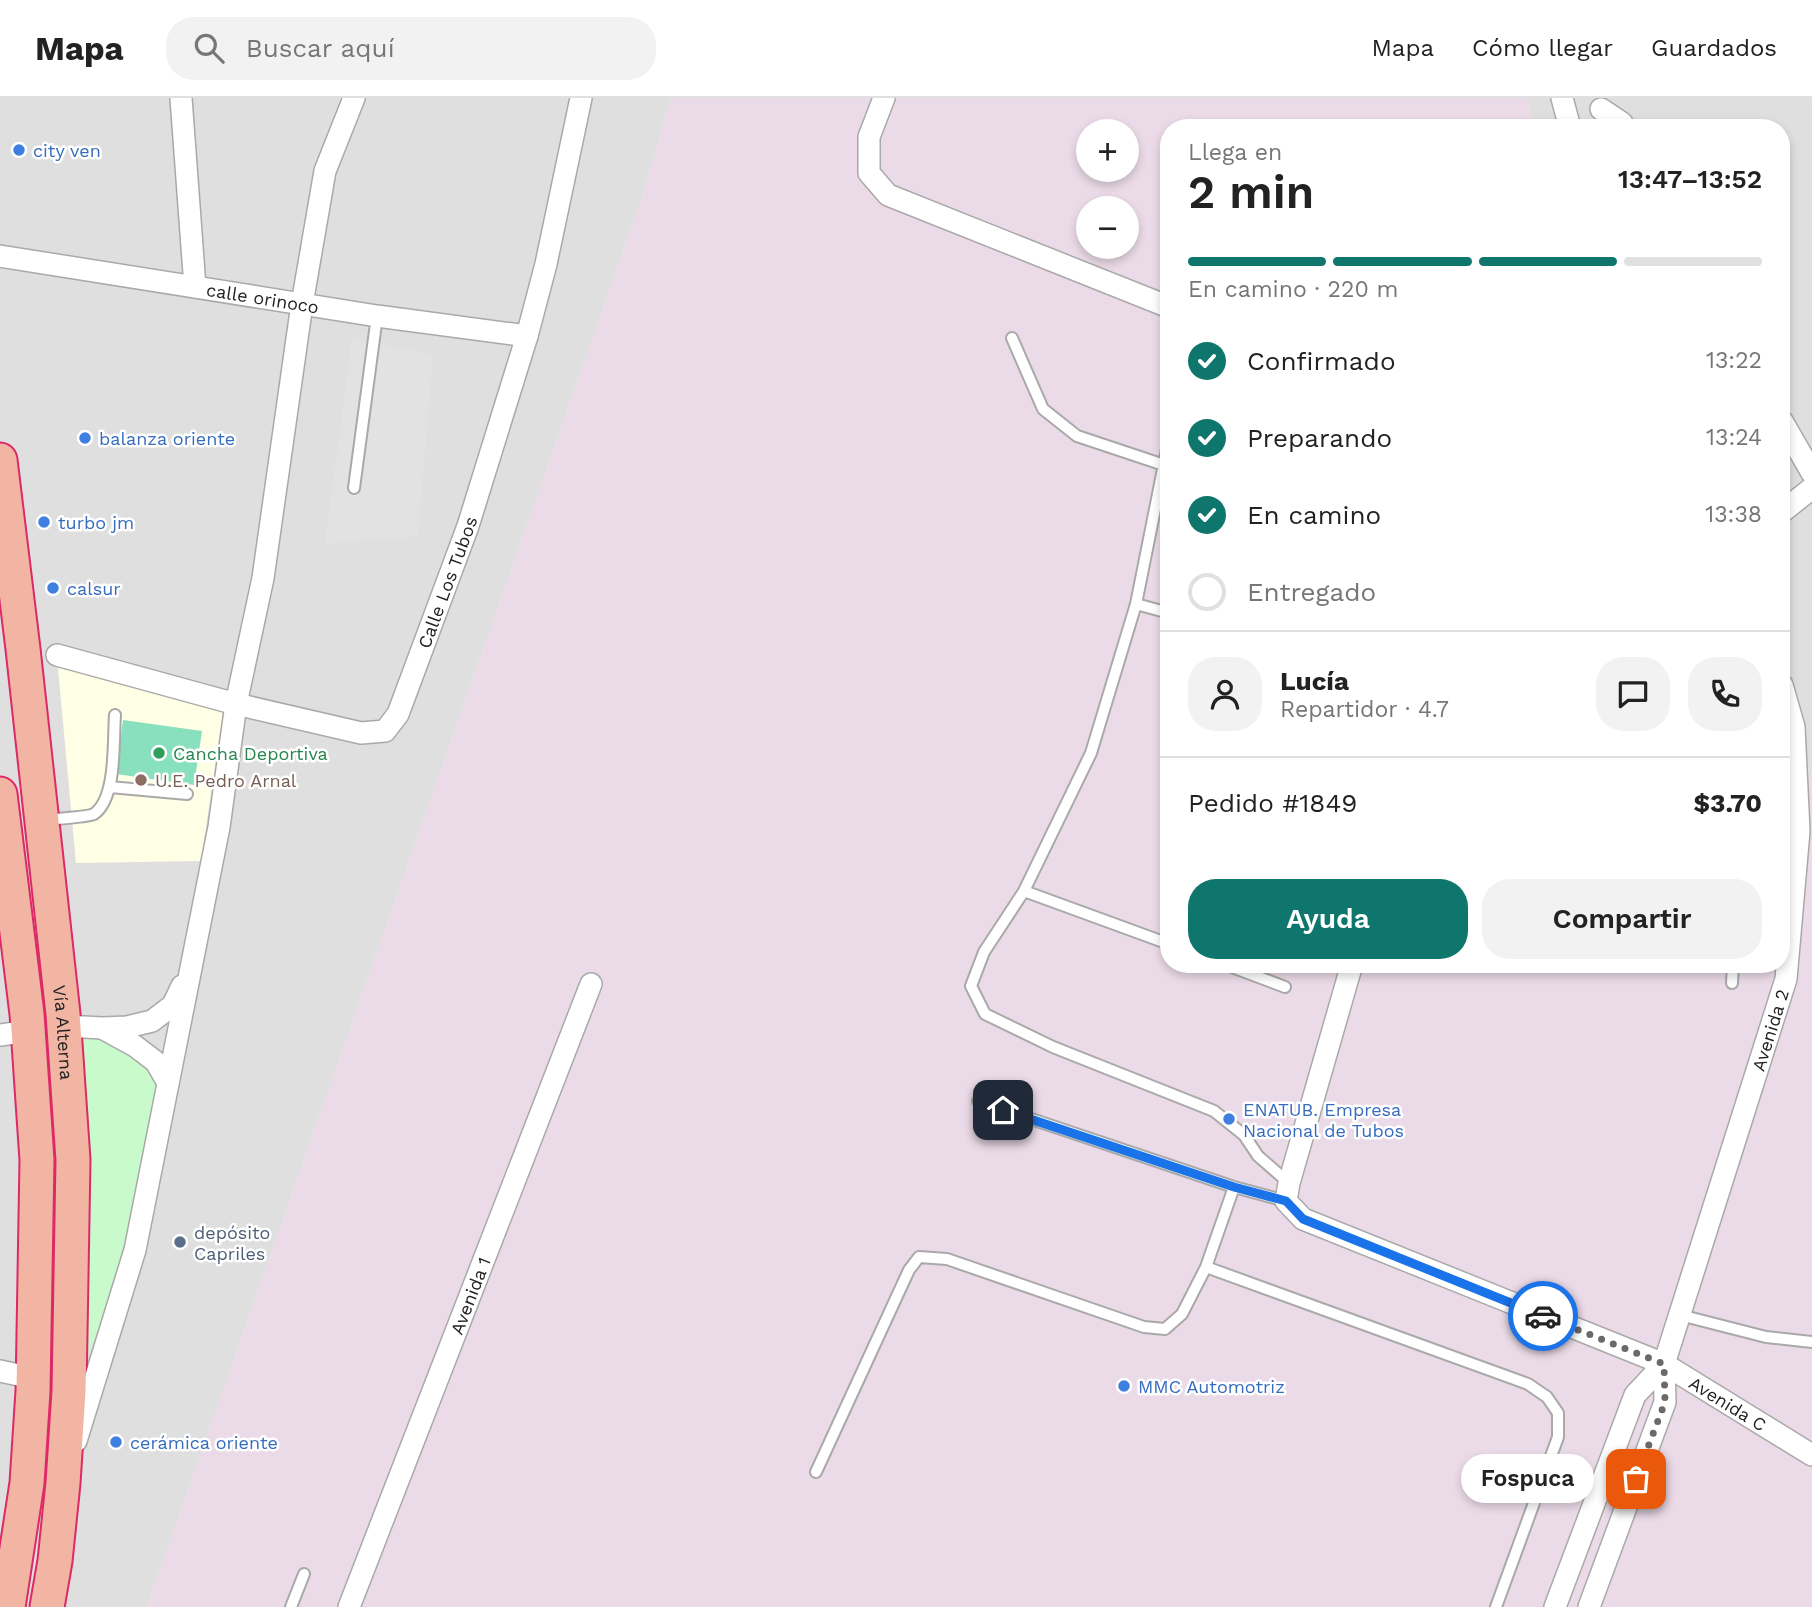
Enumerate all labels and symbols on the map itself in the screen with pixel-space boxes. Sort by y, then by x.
place label: city ven [33,140,101,161]
marker: city ven [11,142,27,158]
street label: calle orinoco [205,279,320,317]
place label: balanza oriente [99,428,235,449]
marker: balanza oriente [77,430,93,446]
place label: turbo jm [58,512,134,533]
marker: turbo jm [36,514,52,530]
street label: Calle Los Tubos [413,514,481,651]
place label: calsur [67,578,121,599]
marker: calsur [45,580,61,596]
place label: Cancha Deportiva [173,743,328,764]
marker: Cancha Deportiva [151,745,167,761]
place label: U.E. Pedro Arnal [155,770,297,791]
marker: U.E. Pedro Arnal [133,772,149,788]
street label: Vía Alterna [49,984,78,1081]
street label: Avenida 2 [1747,986,1793,1074]
pin [973,1080,1033,1140]
place label: ENATUB. Empresa Nacional de Tubos [1243,1099,1404,1141]
marker: ENATUB. Empresa Nacional de Tubos [1221,1111,1237,1127]
place label: depósito Capriles [194,1222,270,1264]
marker: depósito Capriles [172,1234,188,1250]
street label: Avenida 1 [446,1254,494,1337]
courier [1508,1281,1578,1351]
street label: Avenida C [1686,1372,1770,1435]
place label: MMC Automotriz [1138,1376,1285,1397]
marker: MMC Automotriz [1116,1378,1132,1394]
place label: cerámica oriente [130,1432,278,1453]
marker: cerámica oriente [108,1434,124,1450]
pin [1606,1449,1666,1509]
callout: Fospuca [1461,1454,1594,1504]

